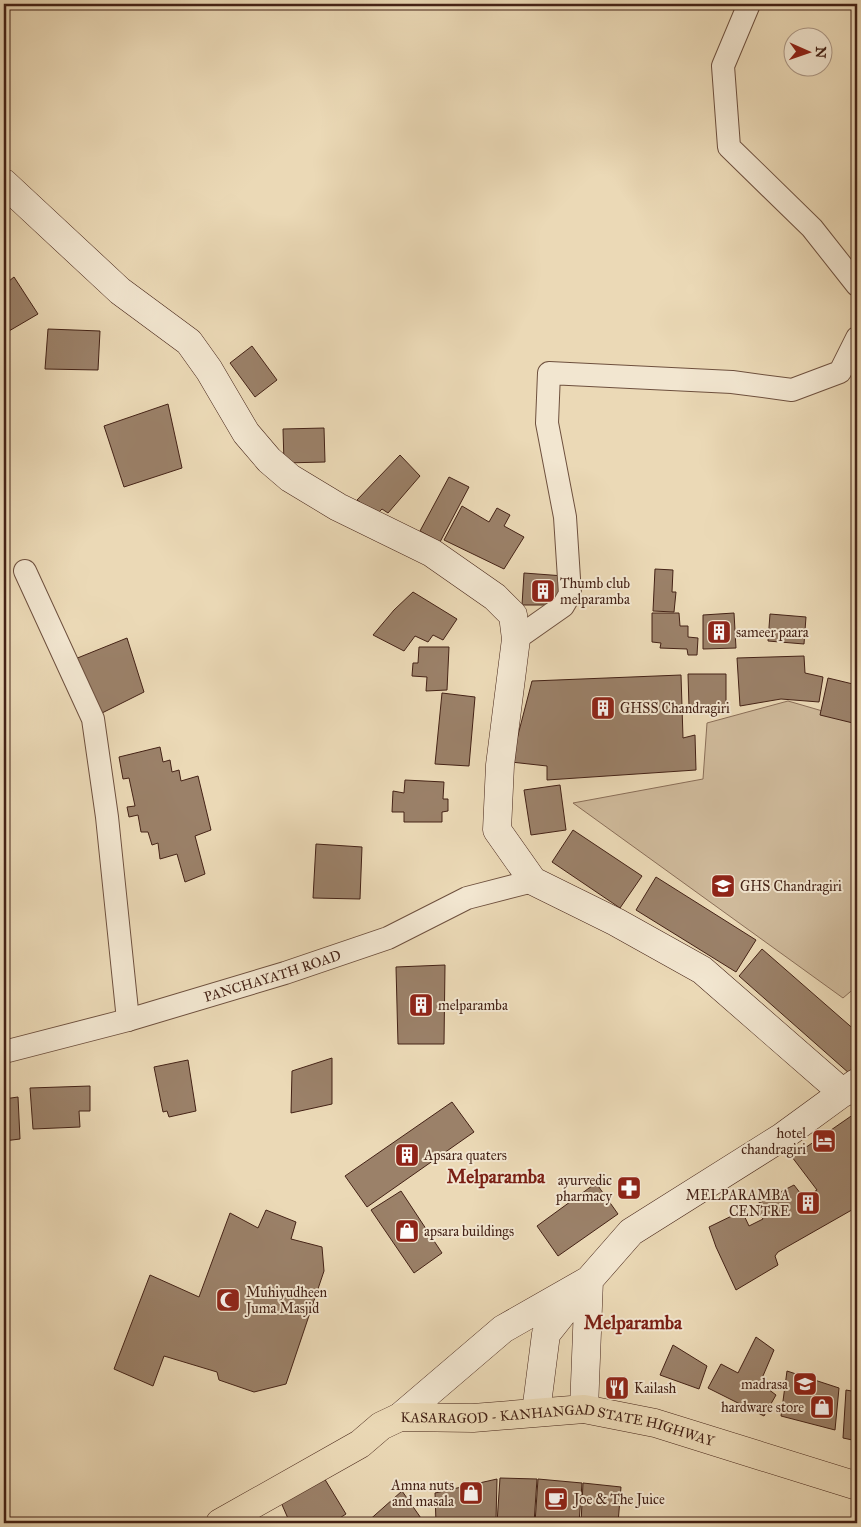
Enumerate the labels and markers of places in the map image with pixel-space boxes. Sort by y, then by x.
place label: Thumb club melparamba [560,575,630,608]
building icon: Thumb club melparamba [530,578,556,604]
building icon: sameer paara [706,619,732,645]
place label: sameer paara [736,624,809,641]
building icon: GHSS Chandragiri [590,695,616,721]
place label: GHSS Chandragiri [620,700,730,717]
school or university icon: GHS Chandragiri [710,873,736,899]
place label: GHS Chandragiri [740,878,842,895]
building icon: melparamba [408,992,434,1018]
place label: melparamba [438,997,508,1014]
place label: hotel chandragiri [741,1125,806,1158]
hotel icon: hotel chandragiri [811,1128,837,1154]
building icon: Apsara quaters [394,1142,420,1168]
place label: Apsara quaters [423,1147,507,1165]
place label: ayurvedic pharmacy [555,1172,612,1205]
pharmacy icon: ayurvedic pharmacy [616,1175,642,1201]
place label: MELPARAMBA CENTRE [686,1187,791,1220]
building icon: MELPARAMBA CENTRE [795,1190,821,1216]
shop icon: apsara buildings [394,1218,420,1244]
place label: apsara buildings [424,1223,514,1240]
place label: Muhiyudheen Juma Masjid [244,1284,328,1318]
mosque icon: Muhiyudheen Juma Masjid [215,1287,241,1313]
school or university icon: madrasa [792,1371,818,1397]
restaurant icon: Kailash [604,1375,630,1401]
place label: madrasa [741,1376,788,1393]
place label: Kailash [634,1380,677,1397]
shop icon: hardware store [809,1394,835,1420]
place label: hardware store [721,1399,804,1416]
place label: Amna nuts and masala [390,1477,454,1510]
shop icon: Amna nuts and masala [458,1480,484,1506]
cafe icon: Joe & The Juice [543,1486,569,1512]
place label: Joe & The Juice [572,1491,665,1509]

